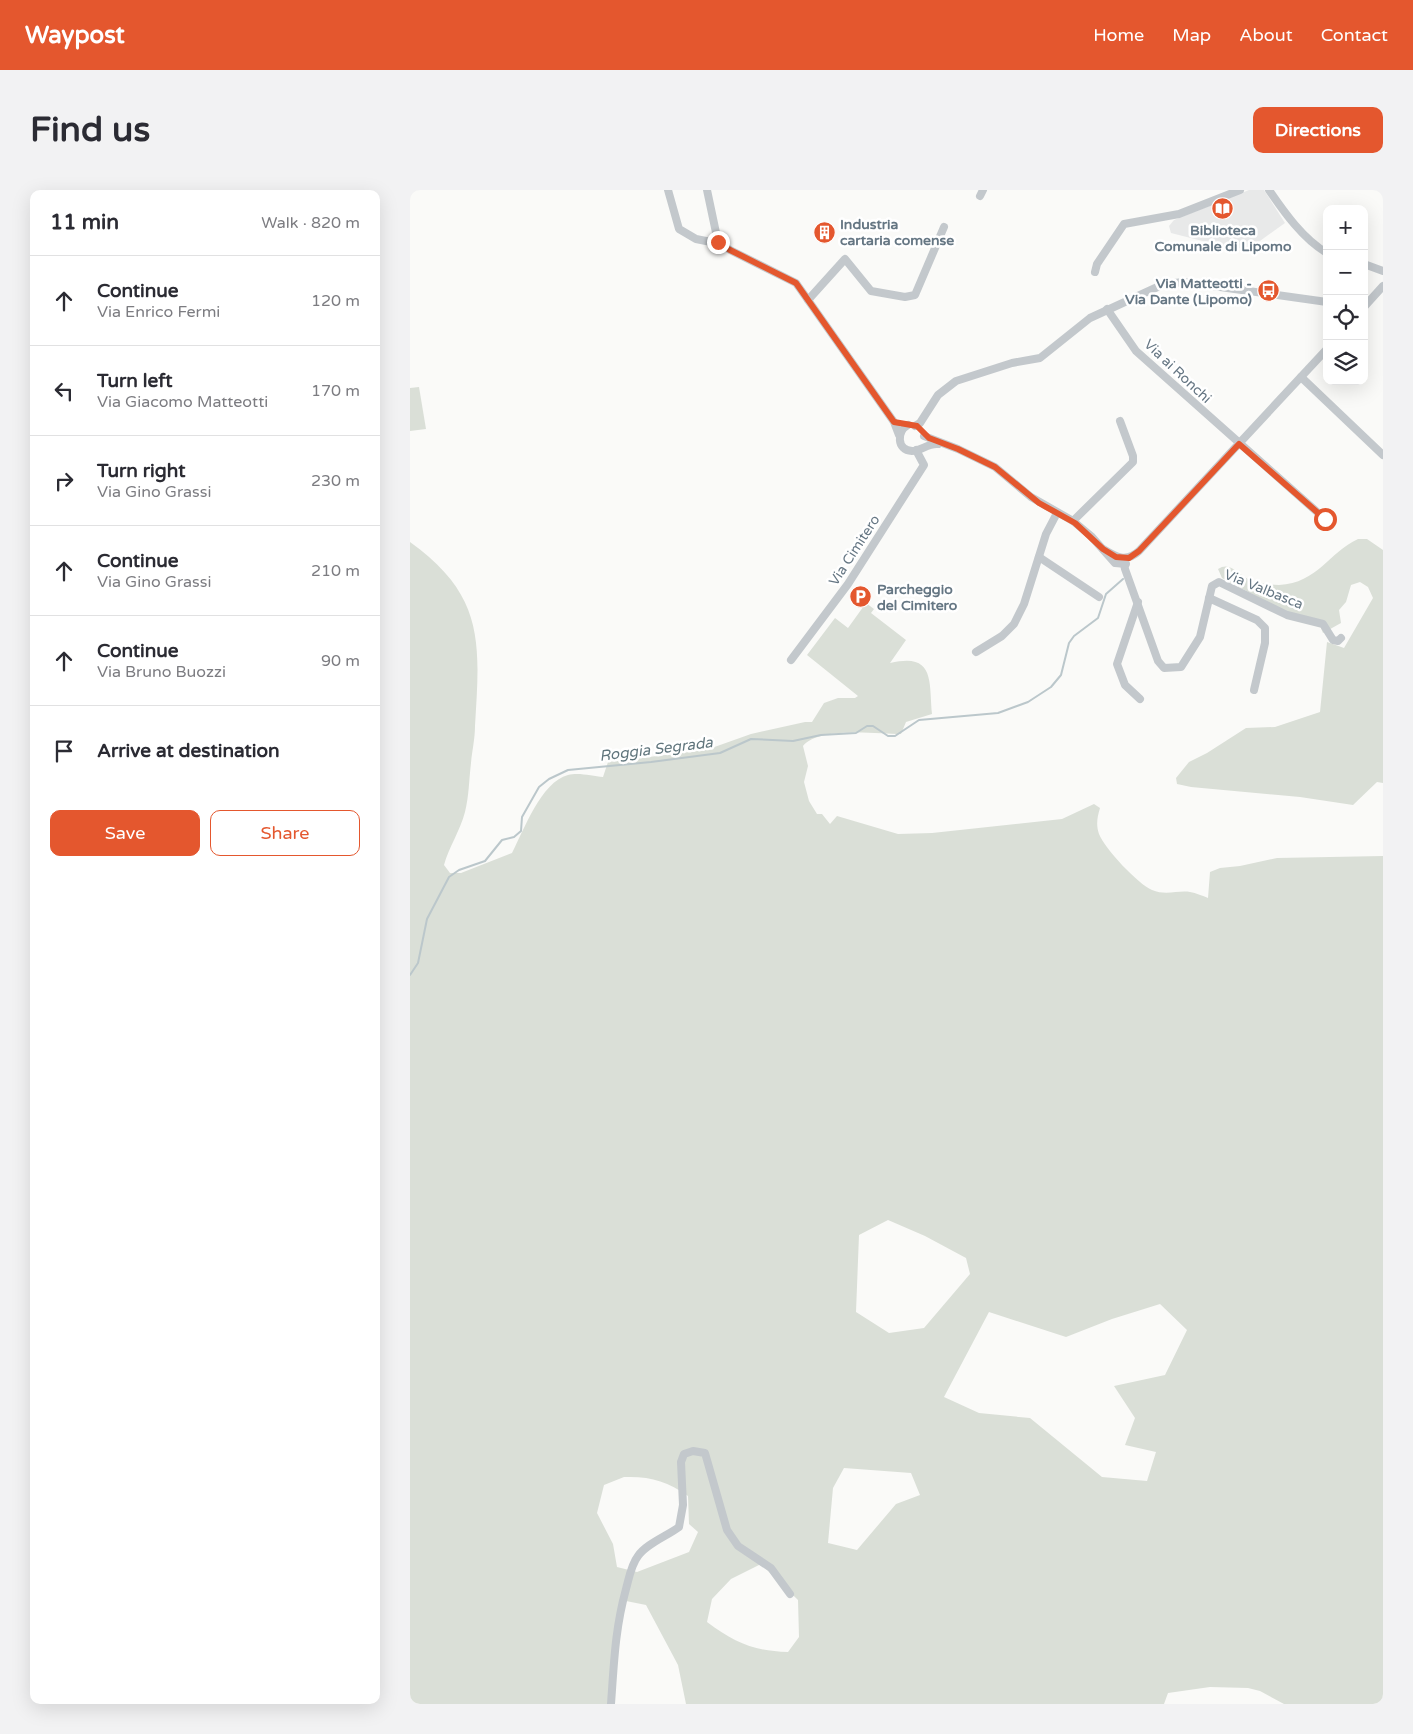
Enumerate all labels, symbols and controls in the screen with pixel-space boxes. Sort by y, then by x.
text: Waypost [25,21,125,50]
text: Home [1093,24,1144,46]
text: Map [1172,24,1211,46]
text: About [1239,24,1293,46]
text: Contact [1321,24,1388,46]
button: Directions [1253,107,1383,153]
text: Find us [30,109,150,151]
library icon: Biblioteca Comunale di Lipomo [1211,196,1235,220]
map controls [1323,205,1368,385]
button: + [1323,205,1368,250]
text: 11 min [50,210,119,235]
text: Walk · 820 m [261,213,360,233]
place label: Industria cartaria comense [840,216,954,249]
building icon: Industria cartaria comense [812,220,836,244]
place label: Biblioteca Comunale di Lipomo [1154,222,1292,255]
route end [707,231,730,254]
button: − [1323,250,1368,295]
place label: Via Matteotti - Via Dante (Lipomo) [1125,275,1252,308]
bus stop icon: Via Matteotti - Via Dante (Lipomo) [1256,279,1280,303]
text: Continue [97,280,179,302]
icon: ahead [50,287,78,315]
text: 120 m [311,291,360,311]
button: locate [1323,295,1368,340]
text: Via Enrico Fermi [97,302,220,322]
street label: Via ai Ronchi [1140,336,1215,407]
button: layers [1323,340,1368,385]
text: Turn left [97,370,173,392]
icon: left [50,377,78,405]
text: 170 m [311,381,360,401]
text: Via Giacomo Matteotti [97,392,268,412]
text: Turn right [97,460,185,482]
icon: right [50,467,78,495]
text: 230 m [311,471,360,491]
text: Via Gino Grassi [97,482,211,502]
route start [1314,508,1337,531]
street label: Via Cimitero [825,512,884,589]
text: Continue [97,550,179,572]
icon: ahead [50,557,78,585]
text: 210 m [311,561,360,581]
street label: Via Valbasca [1222,566,1306,613]
text: Via Gino Grassi [97,572,211,592]
place label: Parcheggio del Cimitero [877,581,958,614]
parking icon: Parcheggio del Cimitero [849,585,873,609]
text: Continue [97,640,179,662]
icon: ahead [50,647,78,675]
text: 90 m [321,651,360,671]
text: Via Bruno Buozzi [97,662,226,682]
water label: Roggia Segrada [598,733,714,765]
icon: arrive [50,737,78,765]
text: Arrive at destination [97,740,280,762]
button: Save [50,810,200,856]
button: Share [210,810,360,856]

